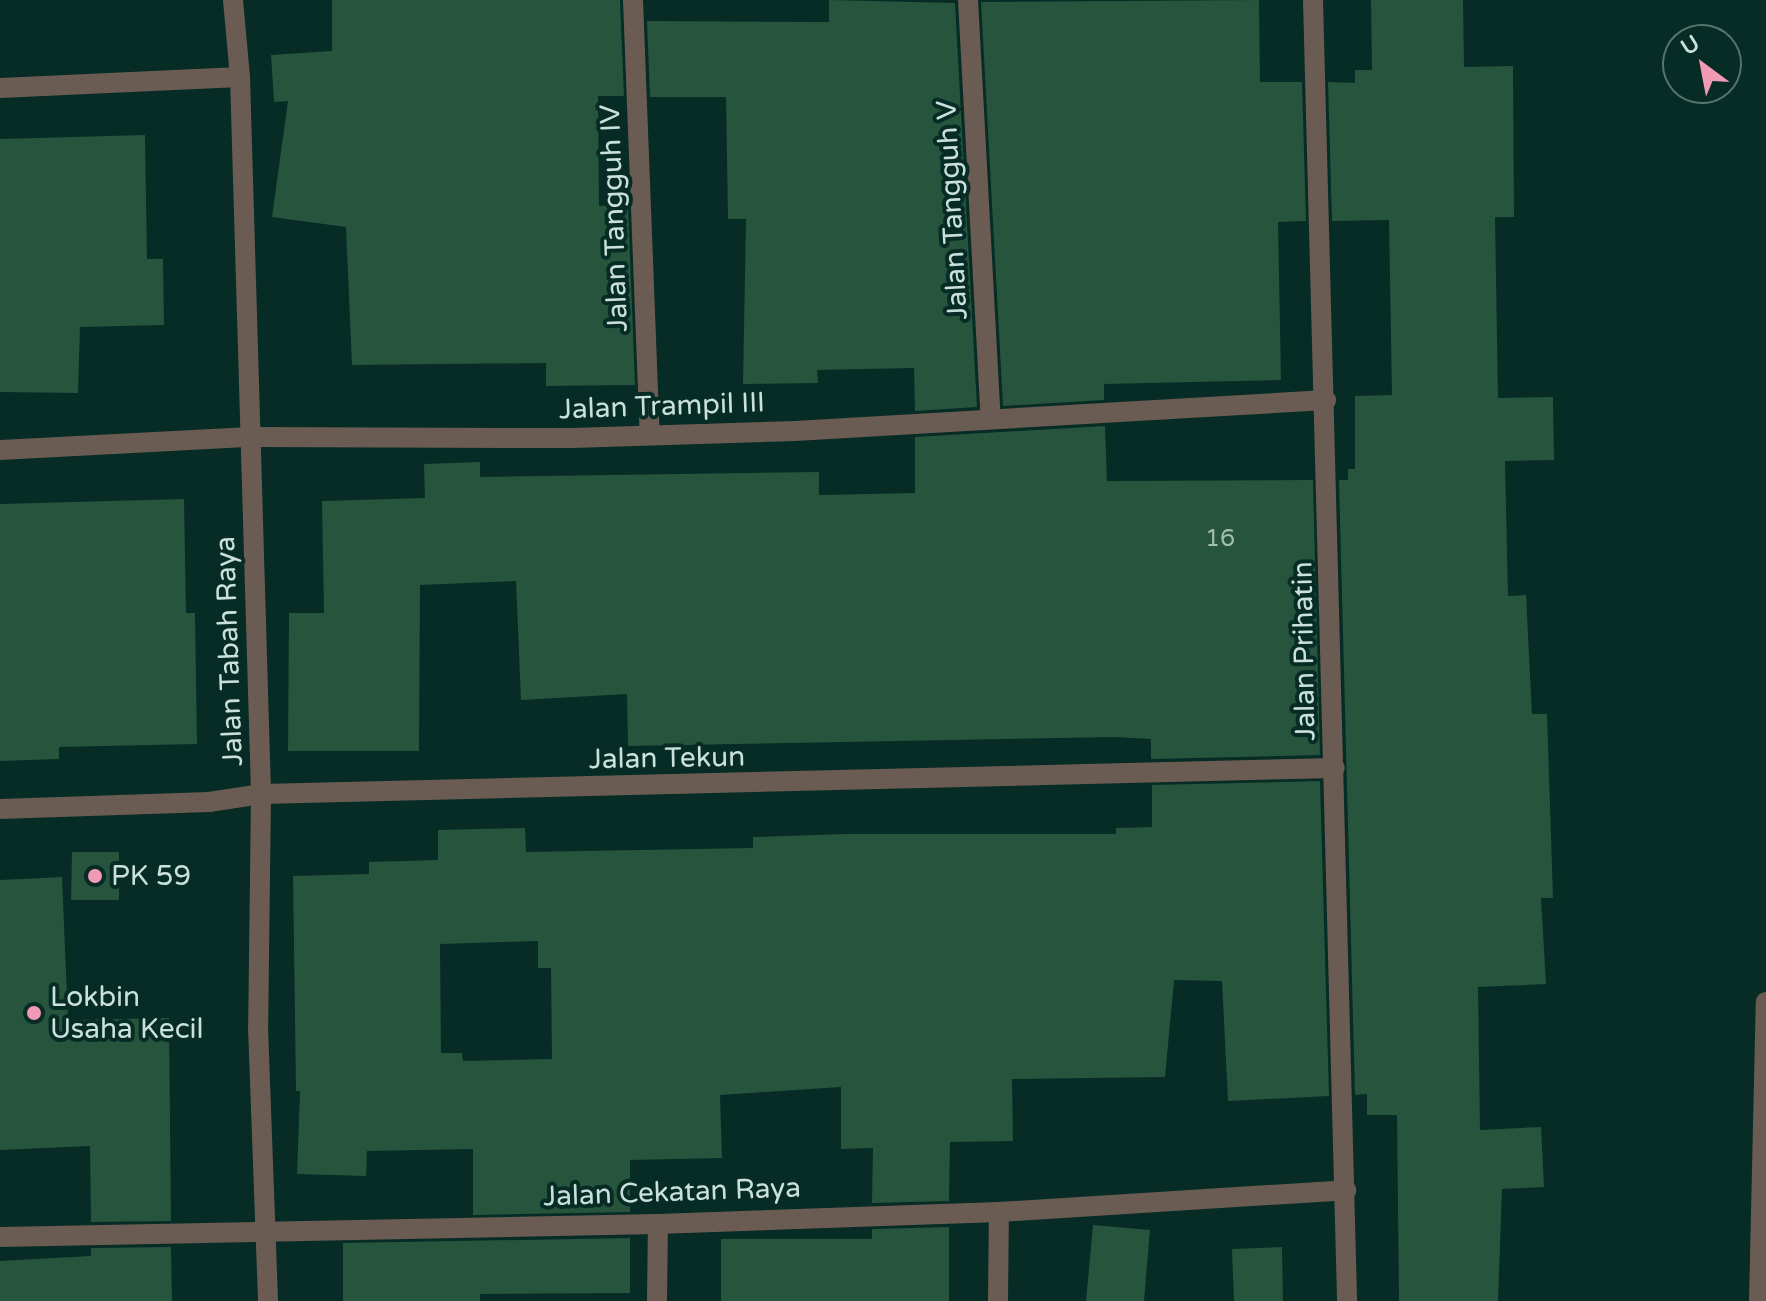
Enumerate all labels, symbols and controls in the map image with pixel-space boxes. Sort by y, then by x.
north arrow [1662,24,1742,104]
text: U [1676,30,1704,61]
street label: Jalan Tangguh V [929,99,975,321]
street label: Jalan Tangguh IV [593,104,635,332]
street label: Jalan Trampil III [558,386,766,426]
house number: 16 [1205,525,1235,553]
street label: Jalan Tabah Raya [208,535,250,767]
street label: Jalan Prihatin [1286,561,1322,741]
street label: Jalan Tekun [589,740,745,776]
place label: PK 59 [111,859,191,893]
marker: PK 59 [86,867,104,885]
place label: Lokbin Usaha Kecil [50,980,203,1046]
marker: Lokbin Usaha Kecil [25,1004,43,1022]
street label: Jalan Cekatan Raya [543,1171,801,1213]

